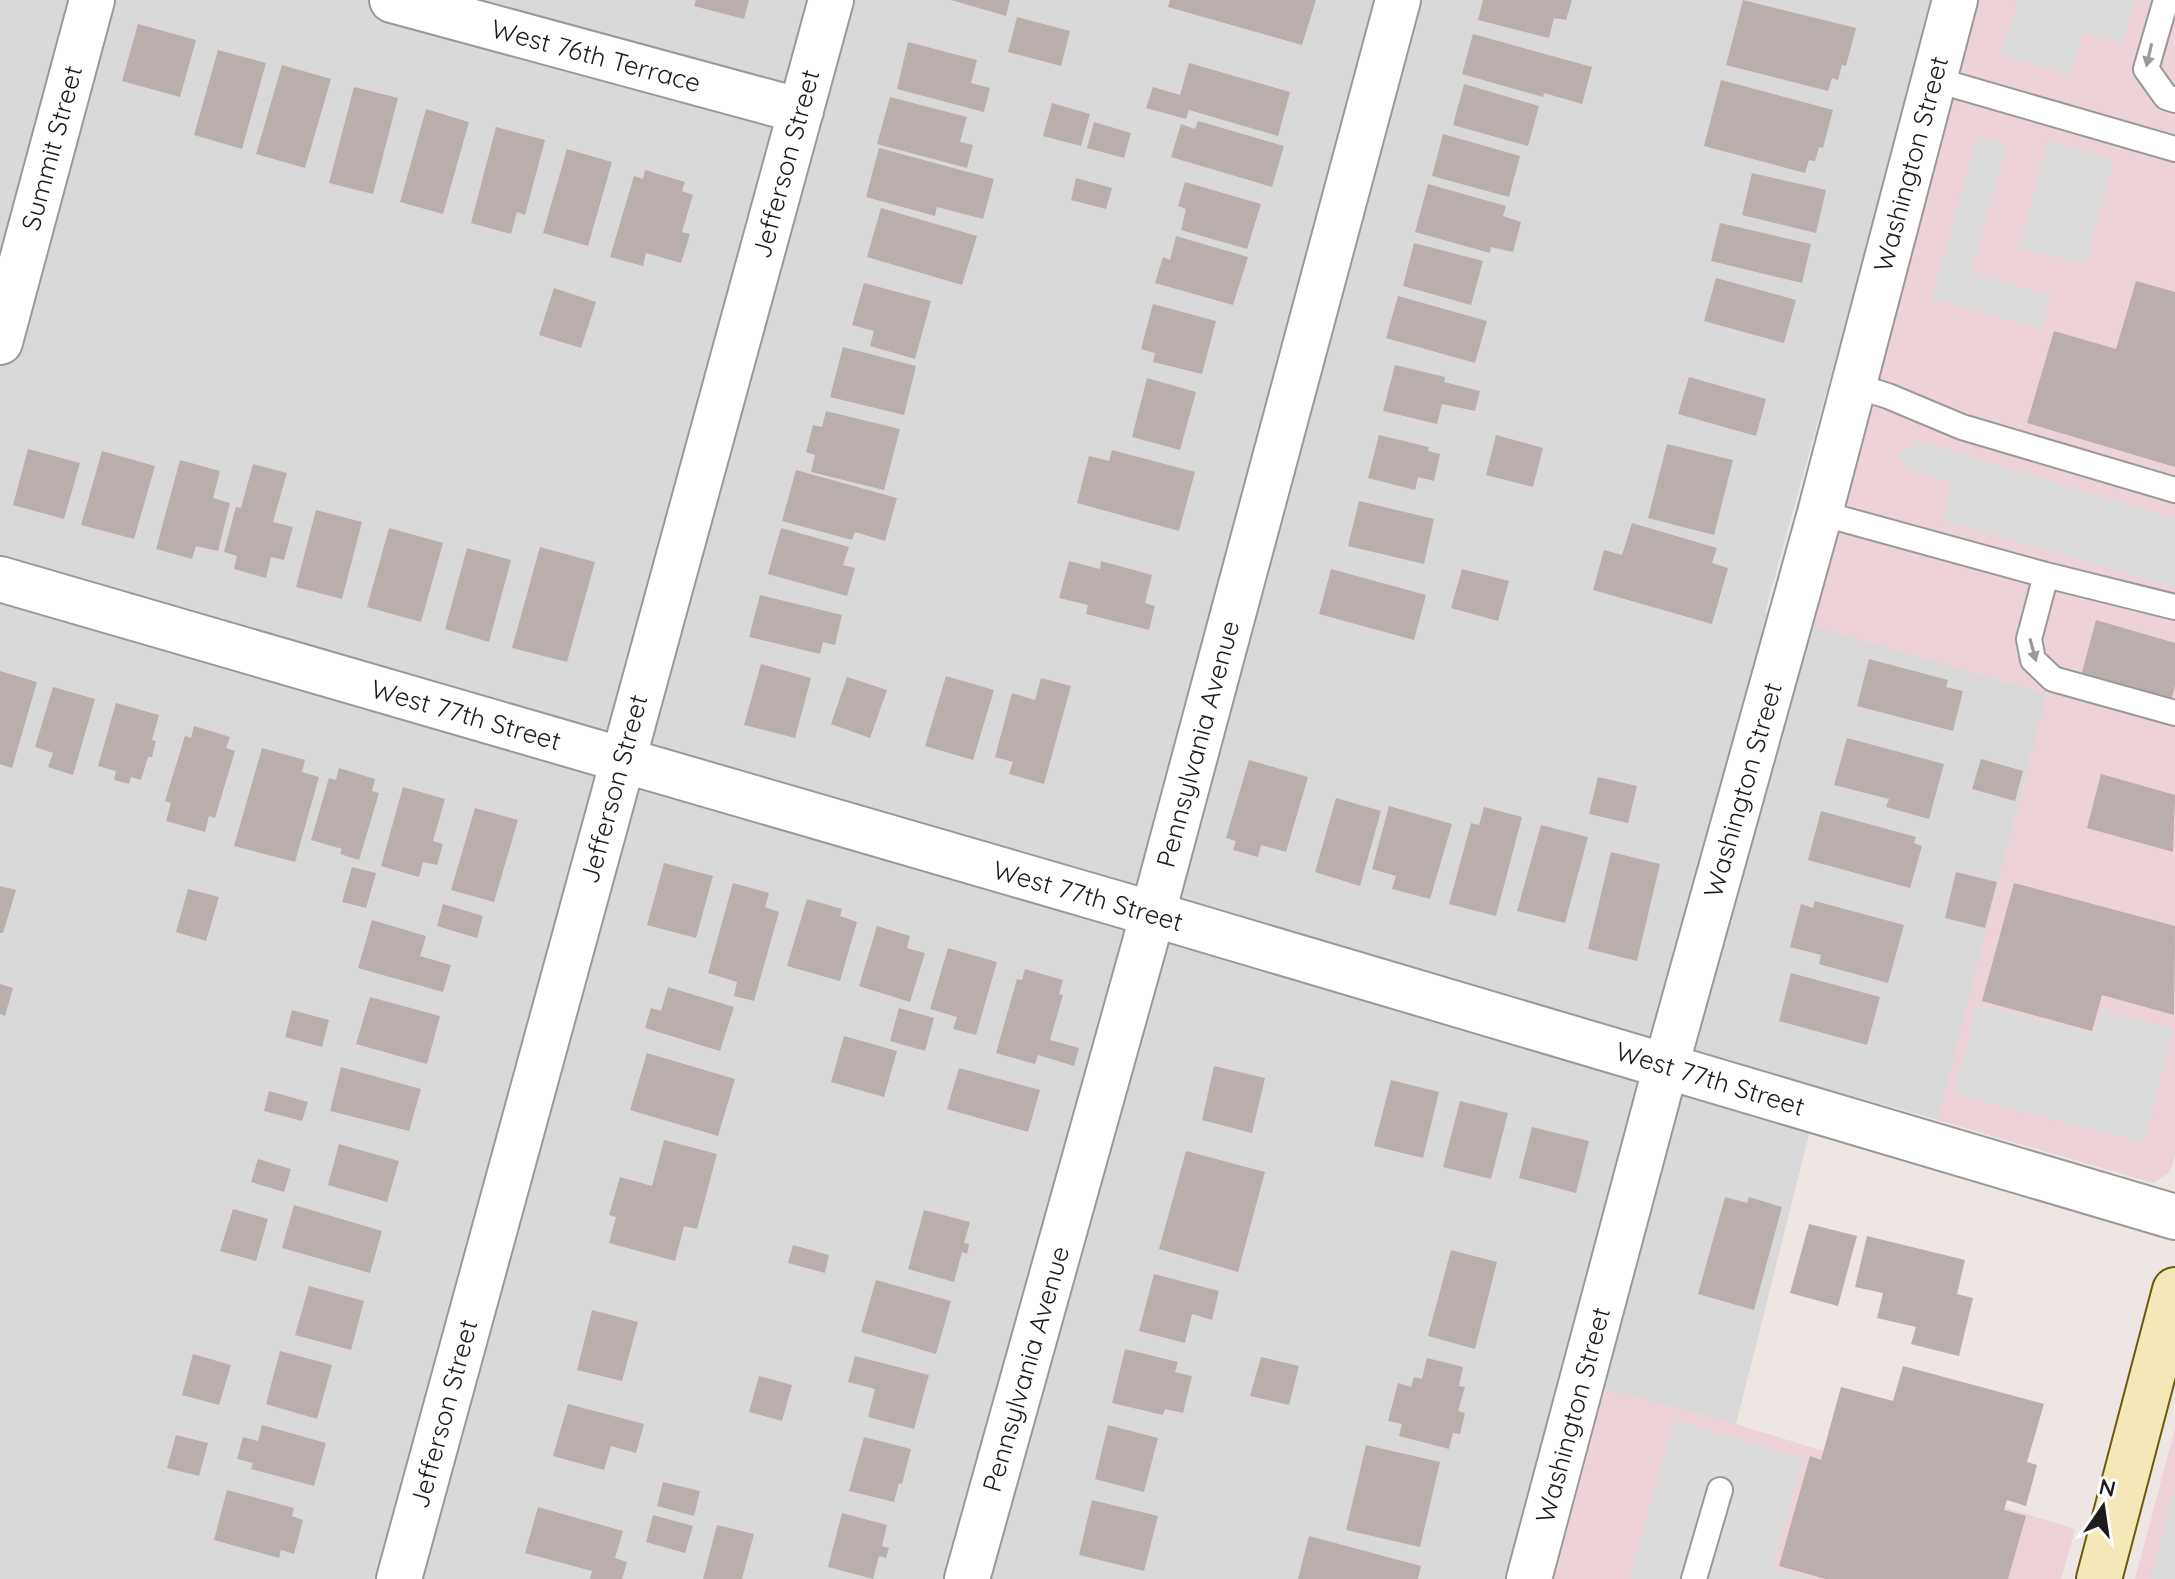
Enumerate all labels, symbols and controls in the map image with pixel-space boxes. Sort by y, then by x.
street label: West 76th Terrace [488,12,705,99]
one-way arrow [2142,43,2155,68]
street label: Washington Street [1866,52,1955,275]
street label: Summit Street [14,62,89,234]
street label: Jefferson Street [744,66,827,262]
street label: Pennsylvania Avenue [1149,617,1246,871]
one-way arrow [2027,638,2040,662]
street label: West 77th Street [367,672,565,757]
street label: Washington Street [1696,679,1789,901]
street label: Jefferson Street [572,691,655,887]
street label: West 77th Street [989,853,1187,938]
street label: West 77th Street [1612,1034,1809,1123]
street label: Pennsylvania Avenue [975,1242,1076,1496]
street label: Washington Street [1528,1303,1617,1526]
street label: Jefferson Street [402,1316,485,1512]
north arrow [2063,1467,2143,1547]
text: N [2096,1472,2119,1503]

